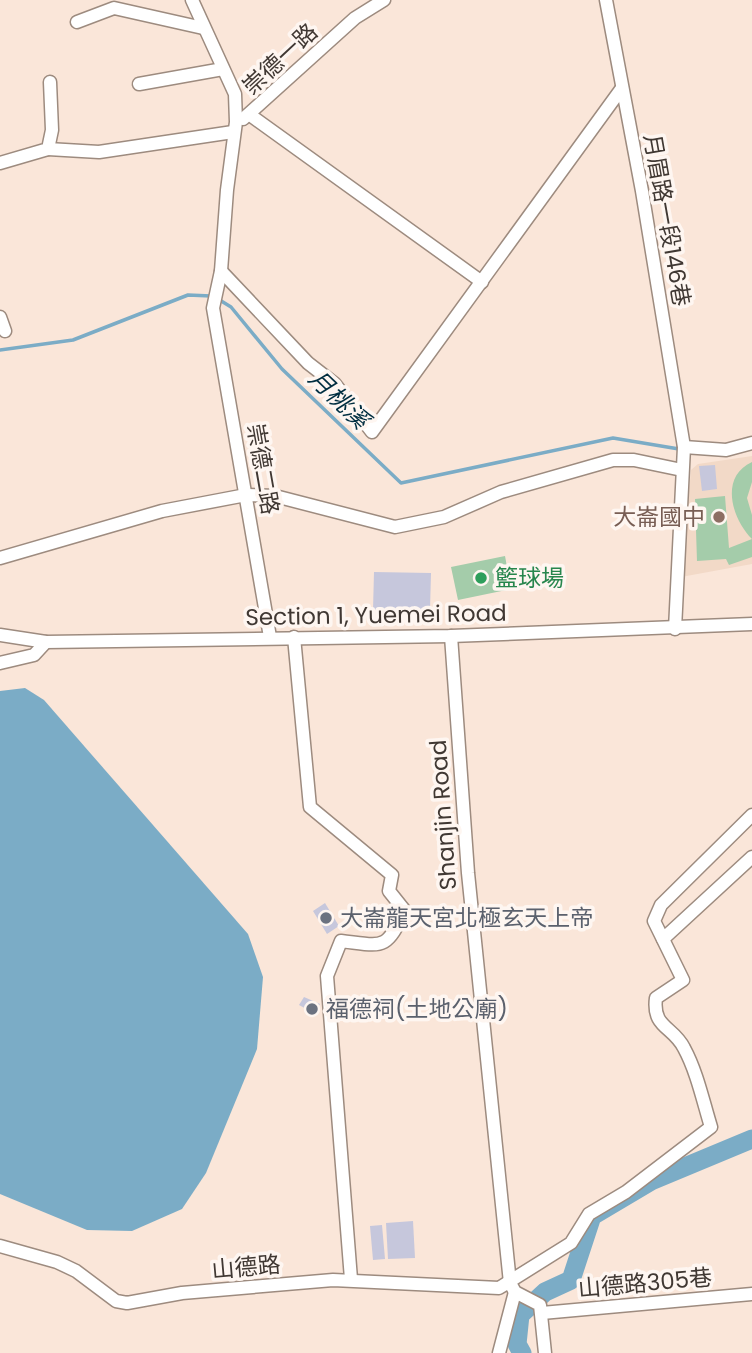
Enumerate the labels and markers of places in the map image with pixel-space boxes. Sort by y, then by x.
place label: 大崙國中 [613,501,705,533]
marker: 大崙國中 [711,509,727,525]
place label: 籃球場 [495,562,564,594]
marker: 籃球場 [473,570,489,586]
place label: 大崙龍天宮北極玄天上帝 [340,902,593,934]
marker: 大崙龍天宮北極玄天上帝 [318,910,334,926]
place label: 福德祠(土地公廟) [326,993,508,1025]
marker: 福德祠(土地公廟) [304,1001,320,1017]

